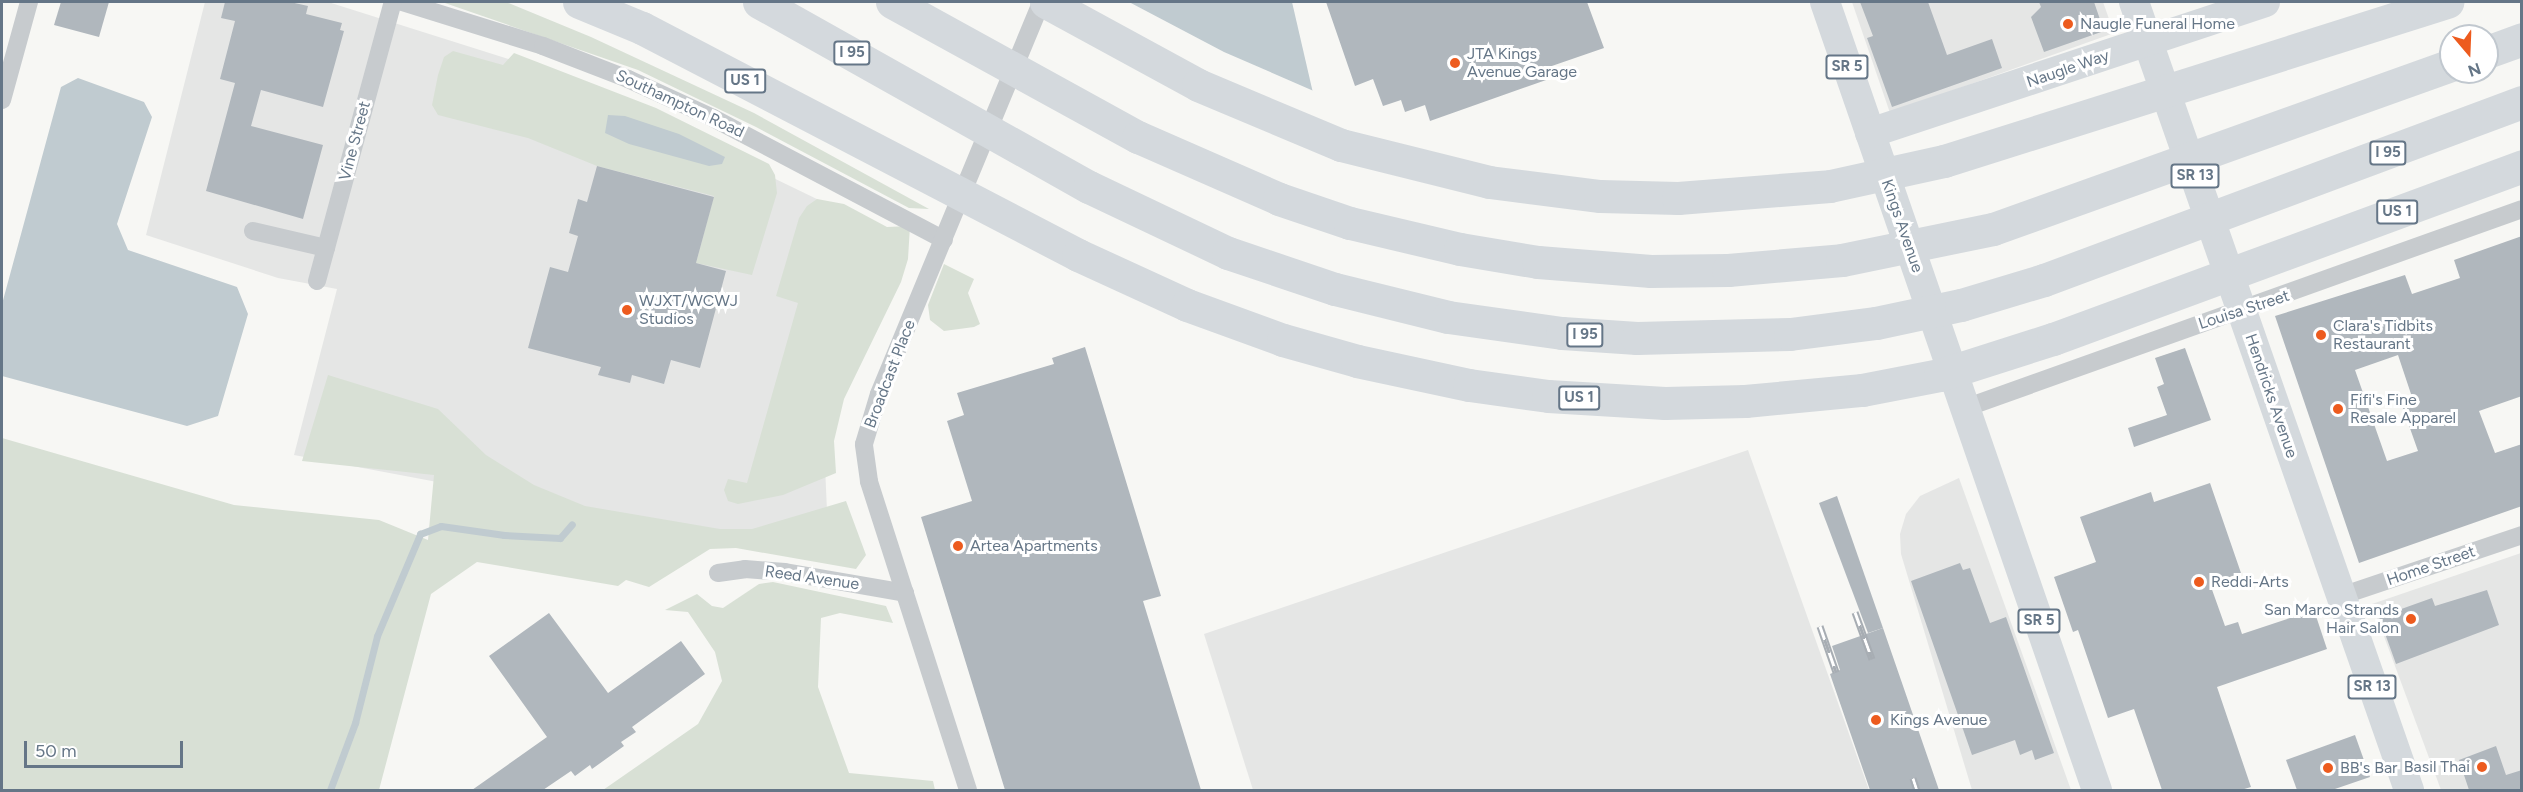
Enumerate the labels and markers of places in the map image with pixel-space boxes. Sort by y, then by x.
place label: Naugle Funeral Home [2080,14,2235,34]
marker: Naugle Funeral Home [2061,17,2075,31]
place label: JTA Kings Avenue Garage [1467,44,1577,82]
marker: JTA Kings Avenue Garage [1448,56,1462,70]
place label: WJXT/WCWJ Studios [639,291,738,329]
marker: WJXT/WCWJ Studios [620,303,634,317]
place label: Clara's Tidbits Restaurant [2333,316,2433,354]
marker: Clara's Tidbits Restaurant [2314,328,2328,342]
place label: Fifi's Fine Resale Apparel [2350,390,2456,428]
marker: Fifi's Fine Resale Apparel [2331,402,2345,416]
place label: Artea Apartments [970,536,1098,556]
marker: Artea Apartments [951,539,965,553]
place label: Reddi-Arts [2211,572,2289,592]
marker: Reddi-Arts [2192,575,2206,589]
place label: San Marco Strands Hair Salon [2264,600,2399,638]
marker: San Marco Strands Hair Salon [2404,612,2418,626]
place label: Kings Avenue [1890,710,1987,730]
marker: Kings Avenue [1867,711,1885,729]
place label: Basil Thai [2404,757,2470,777]
place label: BB's Bar [2340,758,2398,778]
marker: Basil Thai [2475,760,2489,774]
marker: BB's Bar [2321,761,2335,775]

